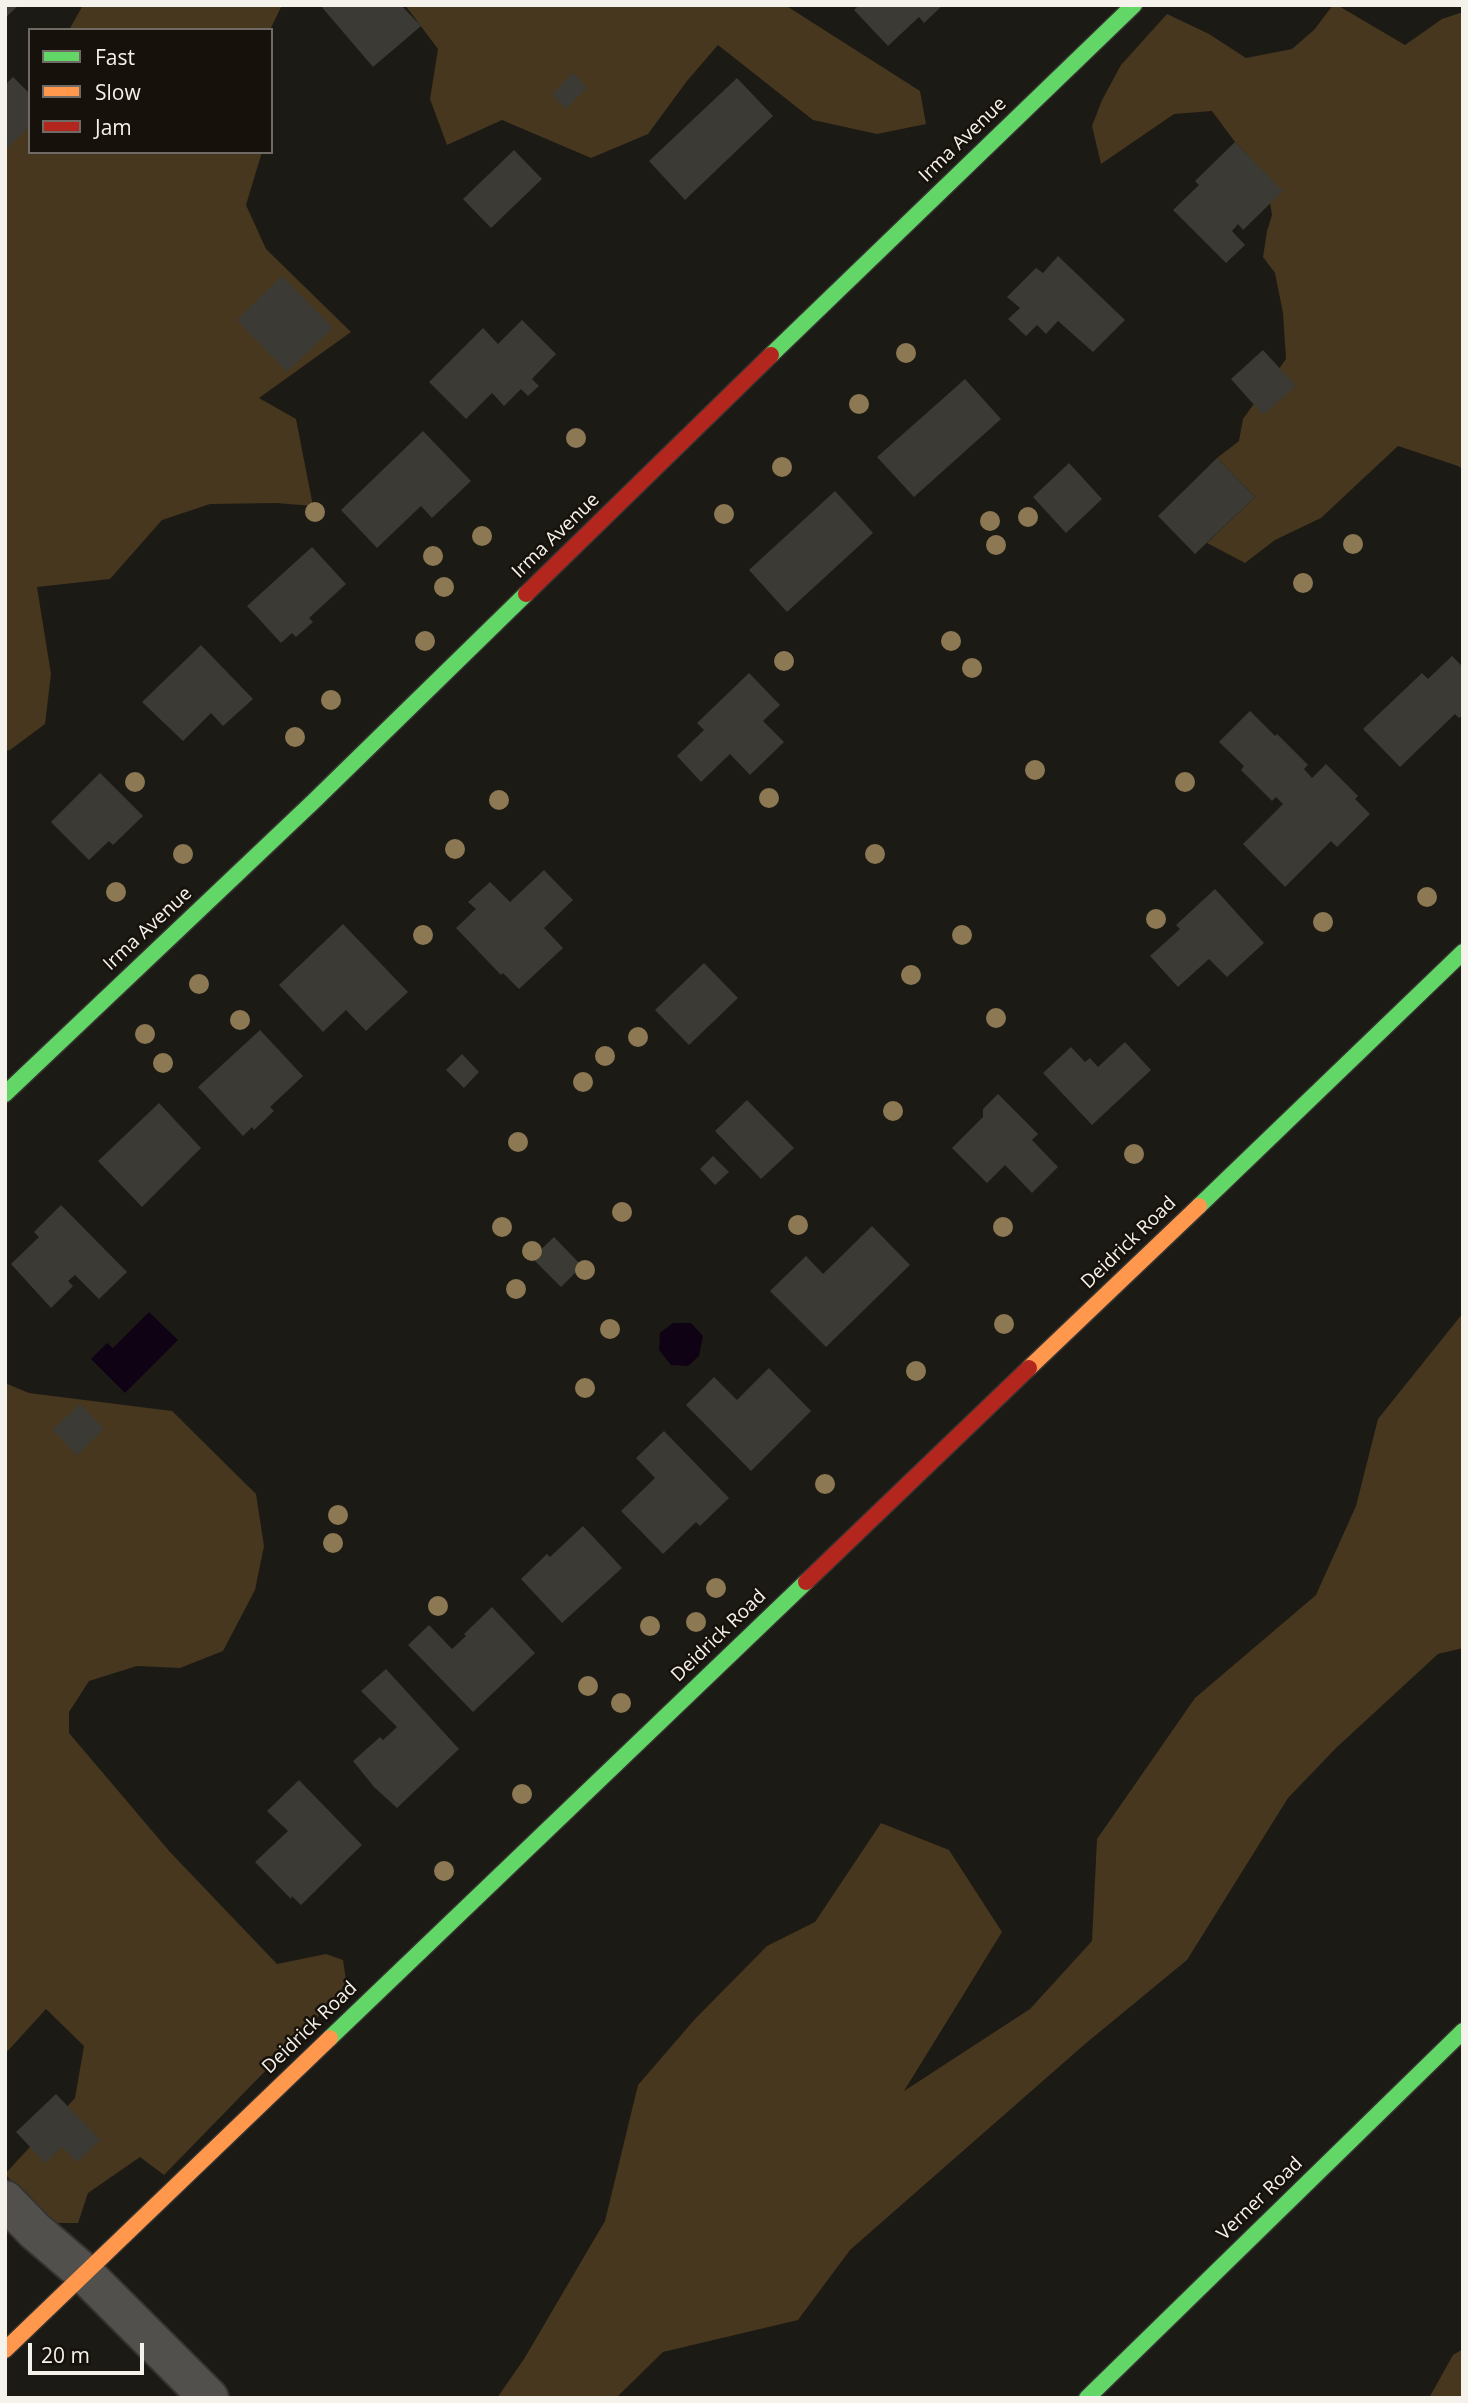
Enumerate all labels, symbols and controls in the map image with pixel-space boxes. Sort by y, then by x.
legend [28,28,273,154]
text: Fast [95,43,135,71]
text: Slow [95,78,141,106]
street label: Irma Avenue [915,93,1011,187]
text: Jam [95,113,132,141]
street label: Irma Avenue [508,489,604,583]
street label: Irma Avenue [99,882,197,976]
street label: Deidrick Road [1077,1192,1181,1294]
street label: Deidrick Road [667,1585,771,1687]
street label: Deidrick Road [258,1977,362,2079]
street label: Verner Road [1212,2153,1308,2245]
scale bar [32,2330,147,2374]
text: 20 m [41,2341,90,2369]

